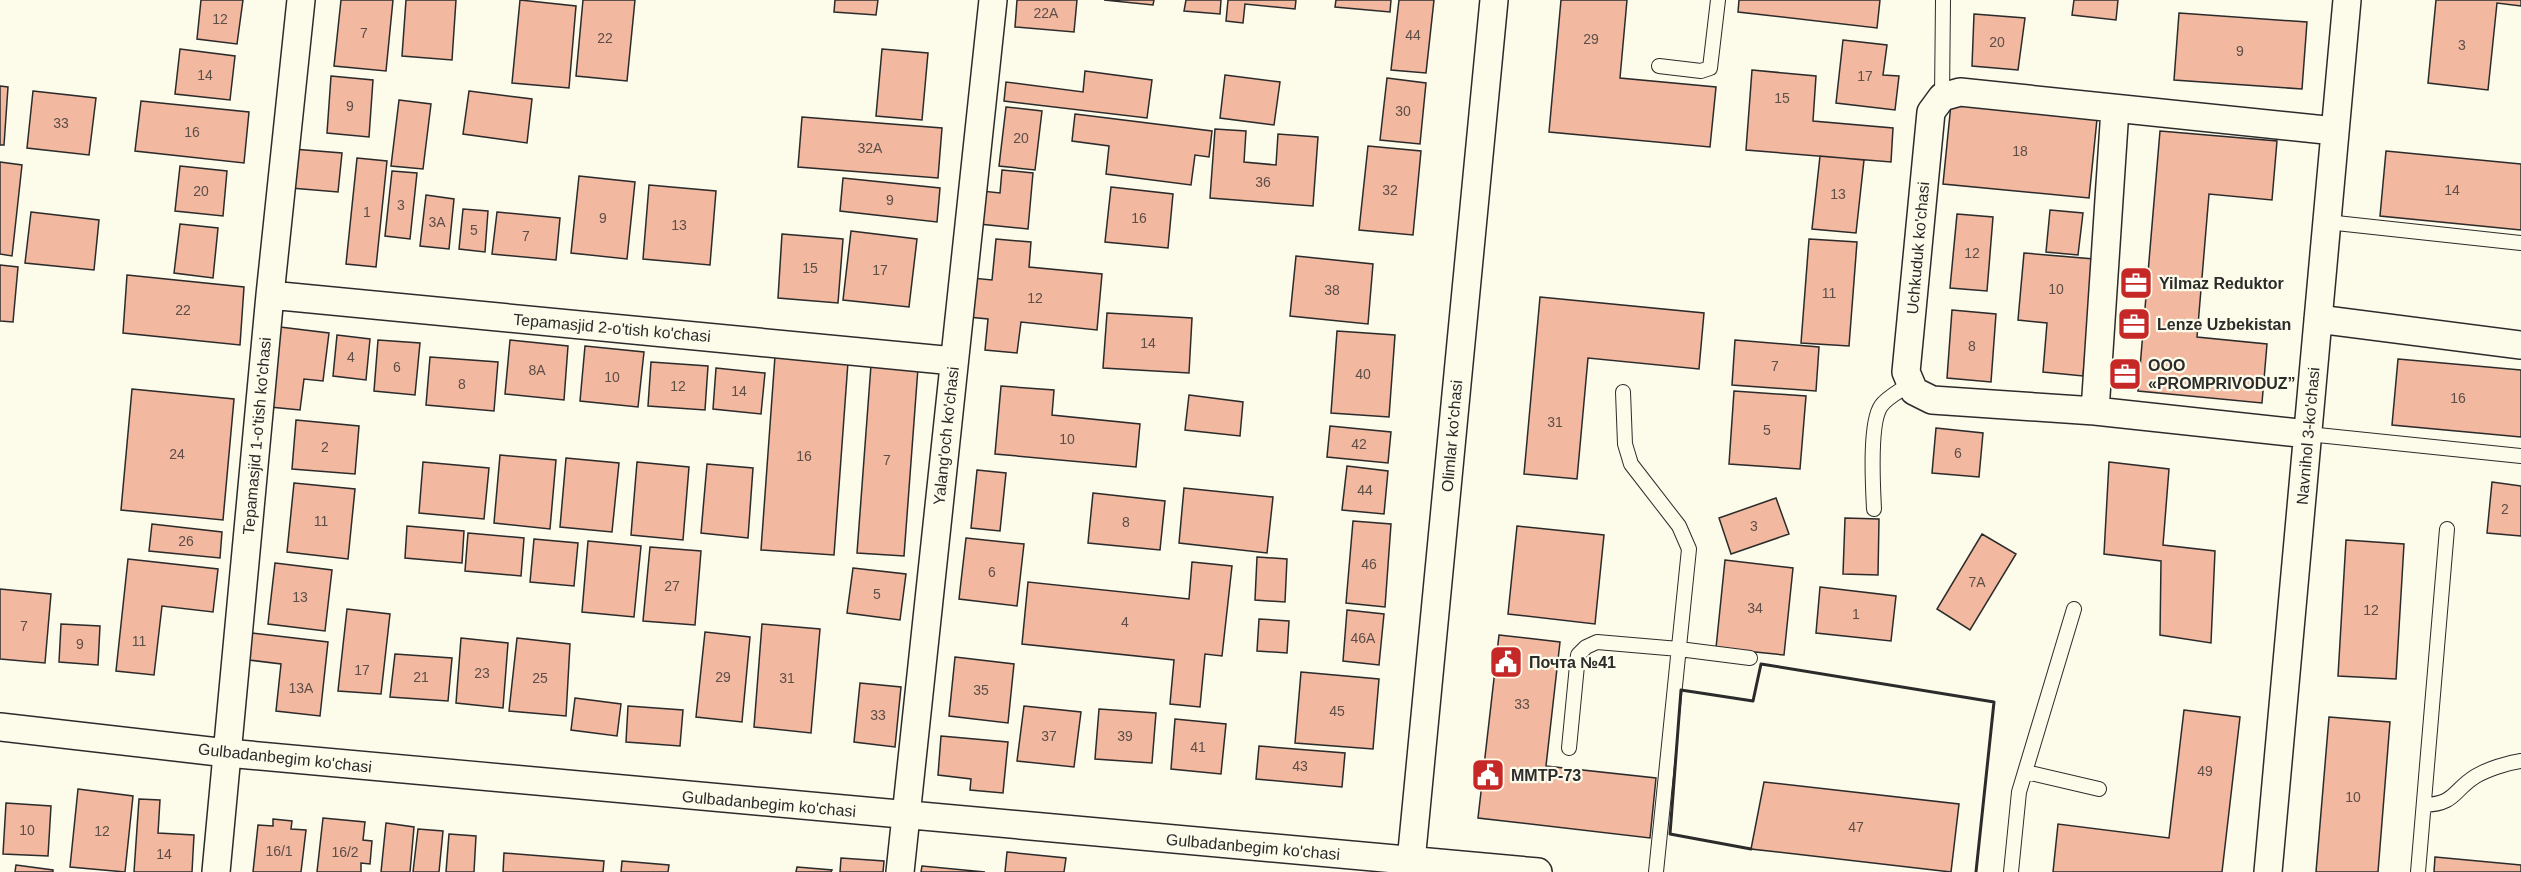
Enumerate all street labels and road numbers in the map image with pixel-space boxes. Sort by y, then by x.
street label: Uchkuduk ko'chasi [1904,181,1932,315]
street label: Tepamasjid 2-o'tish ko'chasi [513,311,711,345]
street label: Tepamasjid 1-o'tish ko'chasi [240,337,274,535]
street label: Yalang'och ko'chasi [930,366,962,506]
street label: Navnihol 3-ko'chasi [2294,366,2322,506]
street label: Olimlar ko'chasi [1439,379,1465,493]
street label: Gulbadanbegim ko'chasi [197,740,373,776]
street label: Gulbadanbegim ko'chasi [681,788,857,820]
street label: Gulbadanbegim ko'chasi [1165,831,1341,863]

